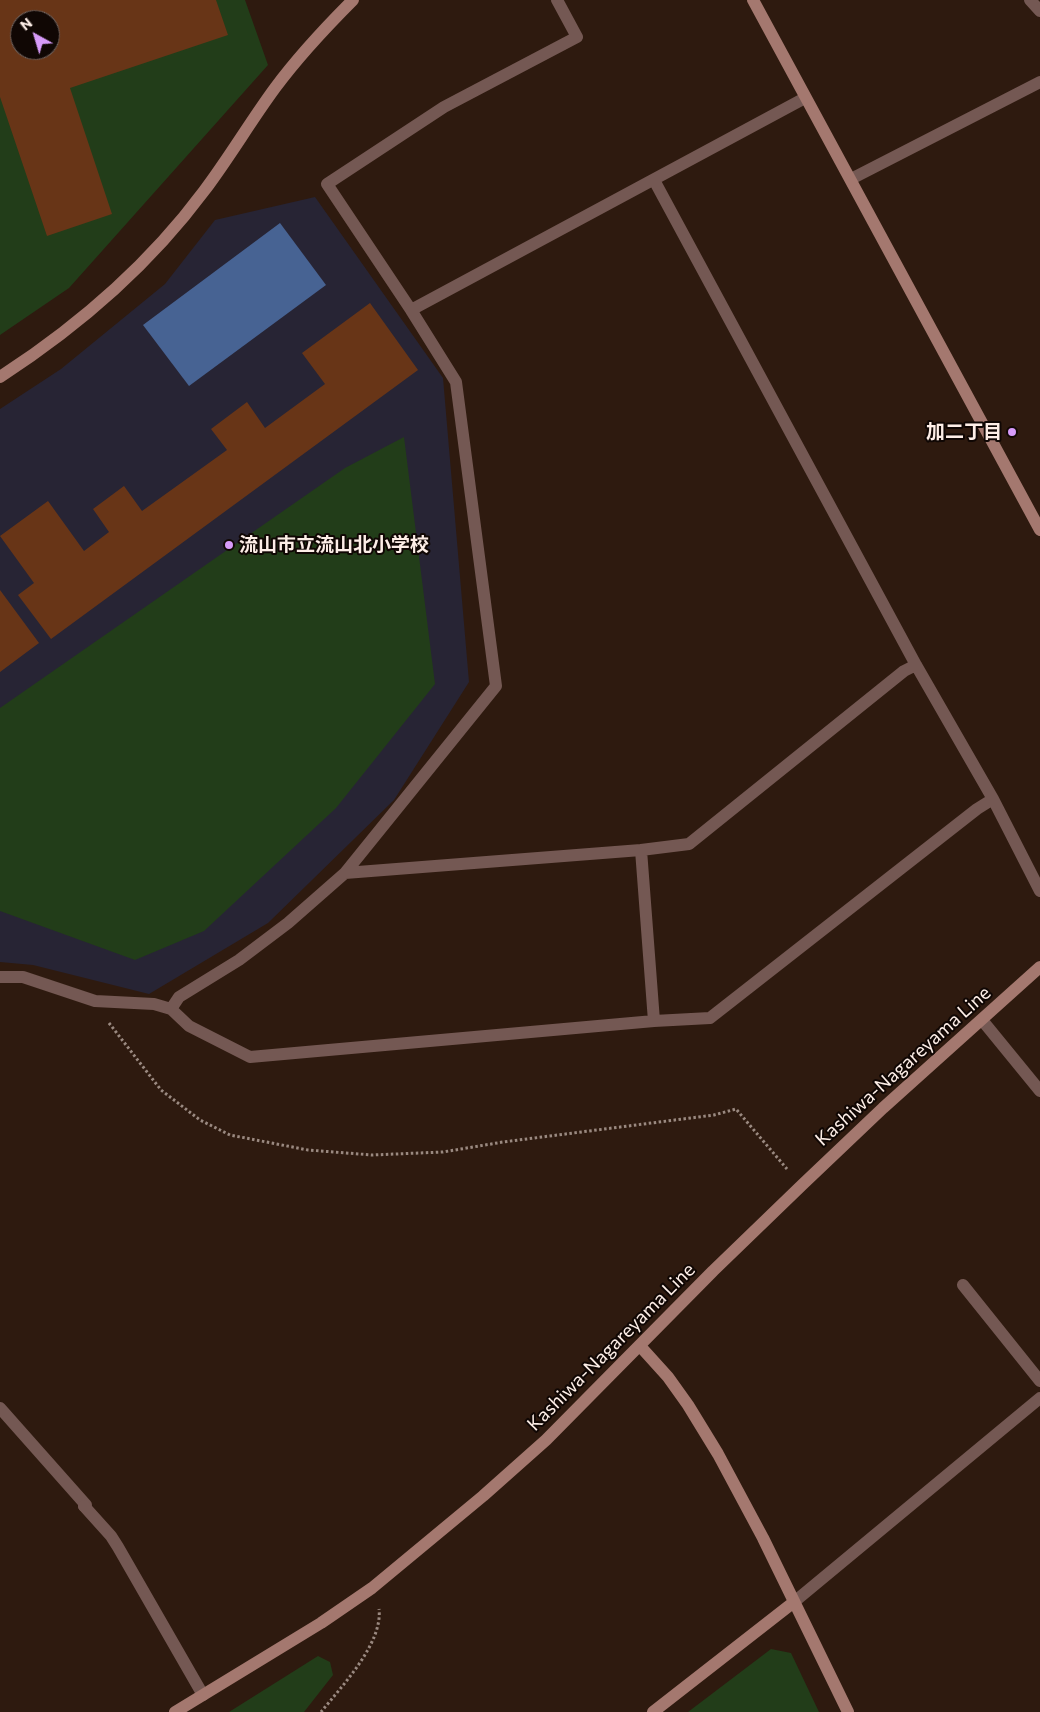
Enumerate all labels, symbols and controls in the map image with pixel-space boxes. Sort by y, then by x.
north arrow [10,10,60,60]
text: N [16,14,35,34]
place label: 加二丁目 [926,421,1002,443]
marker: 加二丁目 [1006,426,1018,438]
place label: 流山市立流山北小学校 [239,534,429,556]
marker: 流山市立流山北小学校 [223,539,235,551]
street label: Kashiwa-Nagareyama Line [811,981,995,1151]
street label: Kashiwa-Nagareyama Line [522,1258,700,1436]

